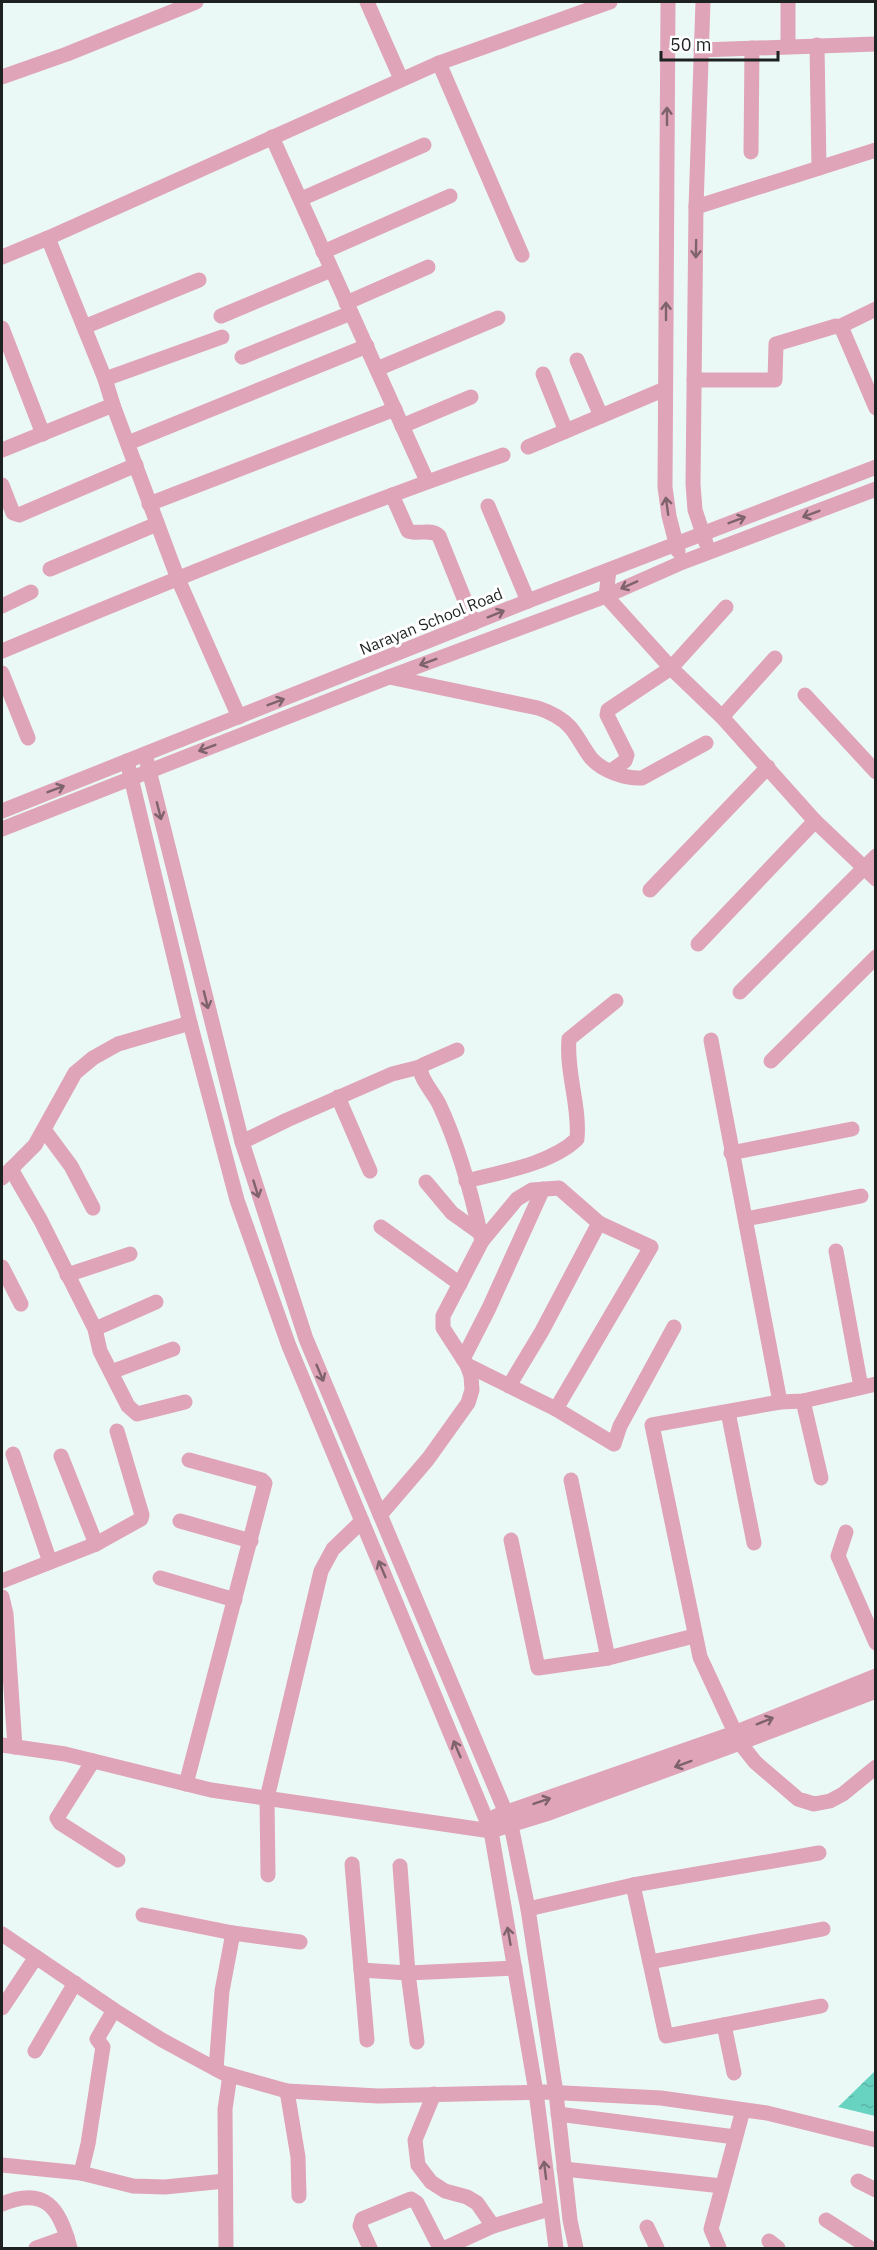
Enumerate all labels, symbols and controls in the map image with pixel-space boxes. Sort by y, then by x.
scale bar [661,24,778,62]
text: 50 m [670,33,712,56]
one-way arrow [661,106,673,126]
one-way arrow [690,238,702,258]
one-way arrow [660,301,672,321]
one-way arrow [662,496,673,516]
one-way arrow [802,509,820,520]
one-way arrow [727,514,745,525]
one-way arrow [621,580,639,592]
street label: Narayan School Road [357,583,505,659]
one-way arrow [487,608,505,619]
one-way arrow [419,658,437,669]
one-way arrow [267,696,285,707]
one-way arrow [198,743,216,754]
one-way arrow [46,783,65,794]
one-way arrow [153,801,165,820]
one-way arrow [201,990,213,1009]
one-way arrow [251,1179,262,1198]
one-way arrow [315,1363,326,1381]
one-way arrow [376,1560,387,1579]
one-way arrow [755,1715,774,1726]
one-way arrow [451,1740,462,1758]
one-way arrow [674,1759,693,1770]
one-way arrow [532,1794,551,1805]
one-way arrow [504,1926,515,1946]
one-way arrow [539,2160,550,2180]

